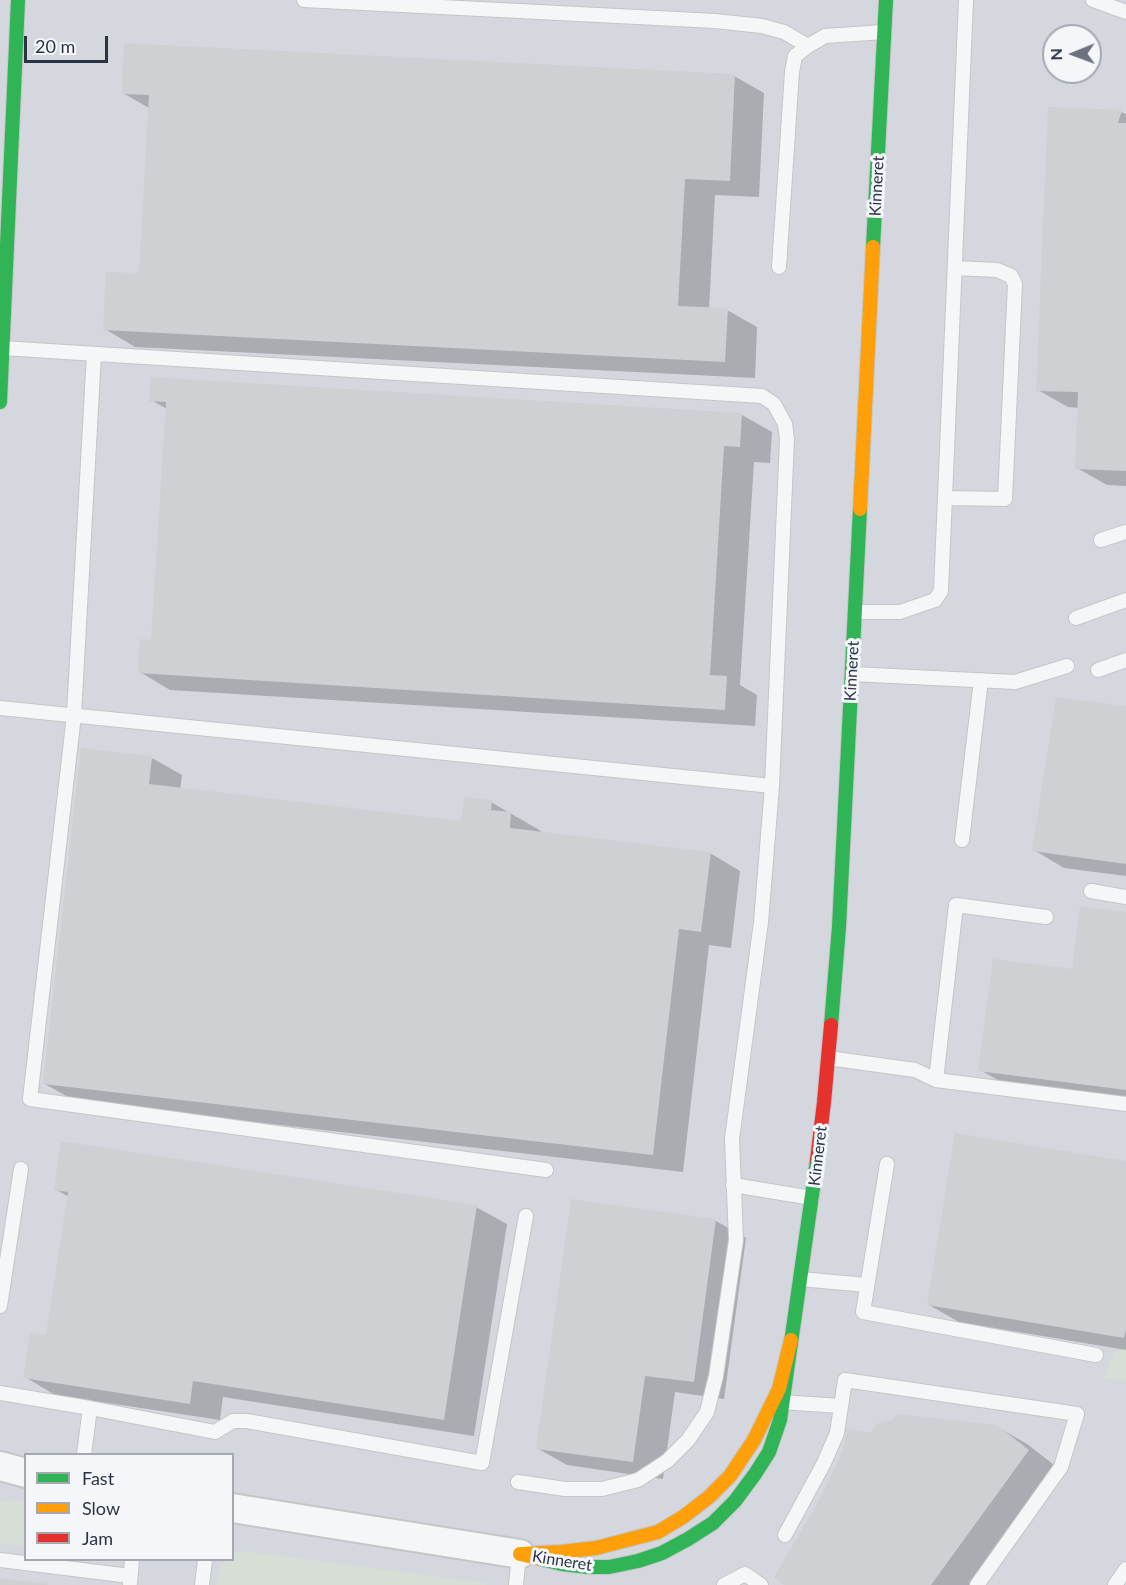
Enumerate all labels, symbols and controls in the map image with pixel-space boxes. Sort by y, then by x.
scale bar [27,24,111,62]
north arrow [1042,24,1102,84]
text: 20 m [35,35,75,57]
text: N [1046,48,1065,61]
street label: Kinneret [866,155,888,217]
street label: Kinneret [841,640,863,702]
street label: Kinneret [805,1125,831,1187]
legend [24,1453,234,1561]
text: Fast [82,1467,114,1489]
text: Slow [82,1497,120,1519]
text: Jam [82,1527,113,1549]
street label: Kinneret [531,1547,593,1575]

